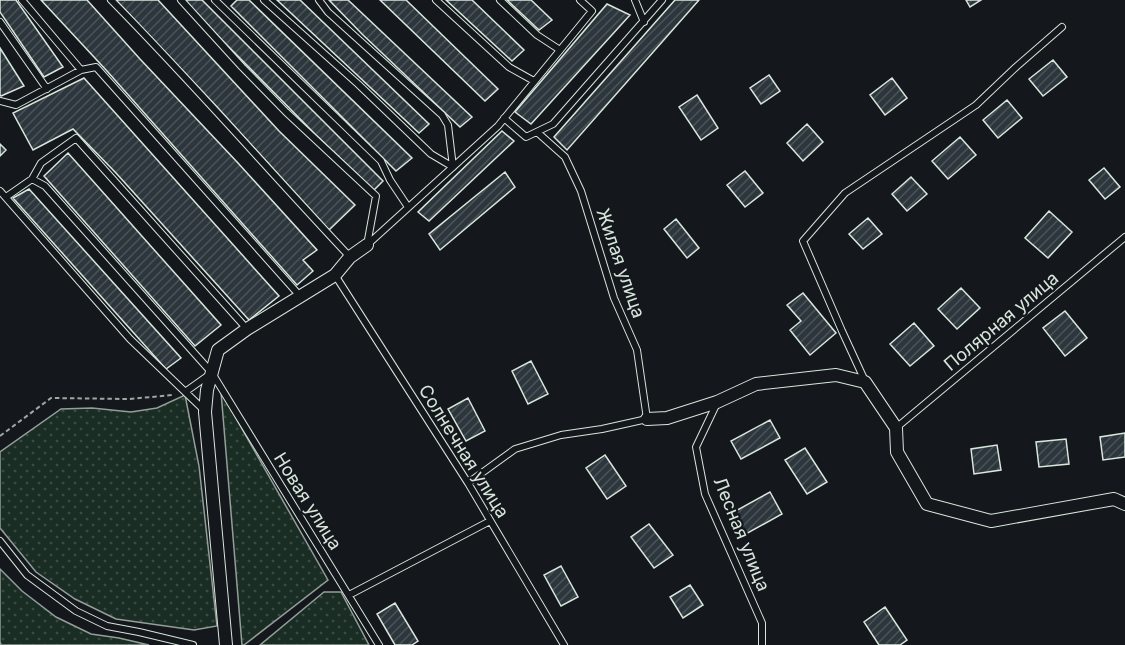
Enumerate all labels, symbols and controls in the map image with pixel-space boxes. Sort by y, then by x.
street label: Жилая улица [592,205,650,321]
street label: Полярная улица [940,267,1062,375]
street label: Солнечная улица [415,381,513,521]
street label: Новая улица [270,449,346,553]
street label: Лесная улица [710,474,774,594]

